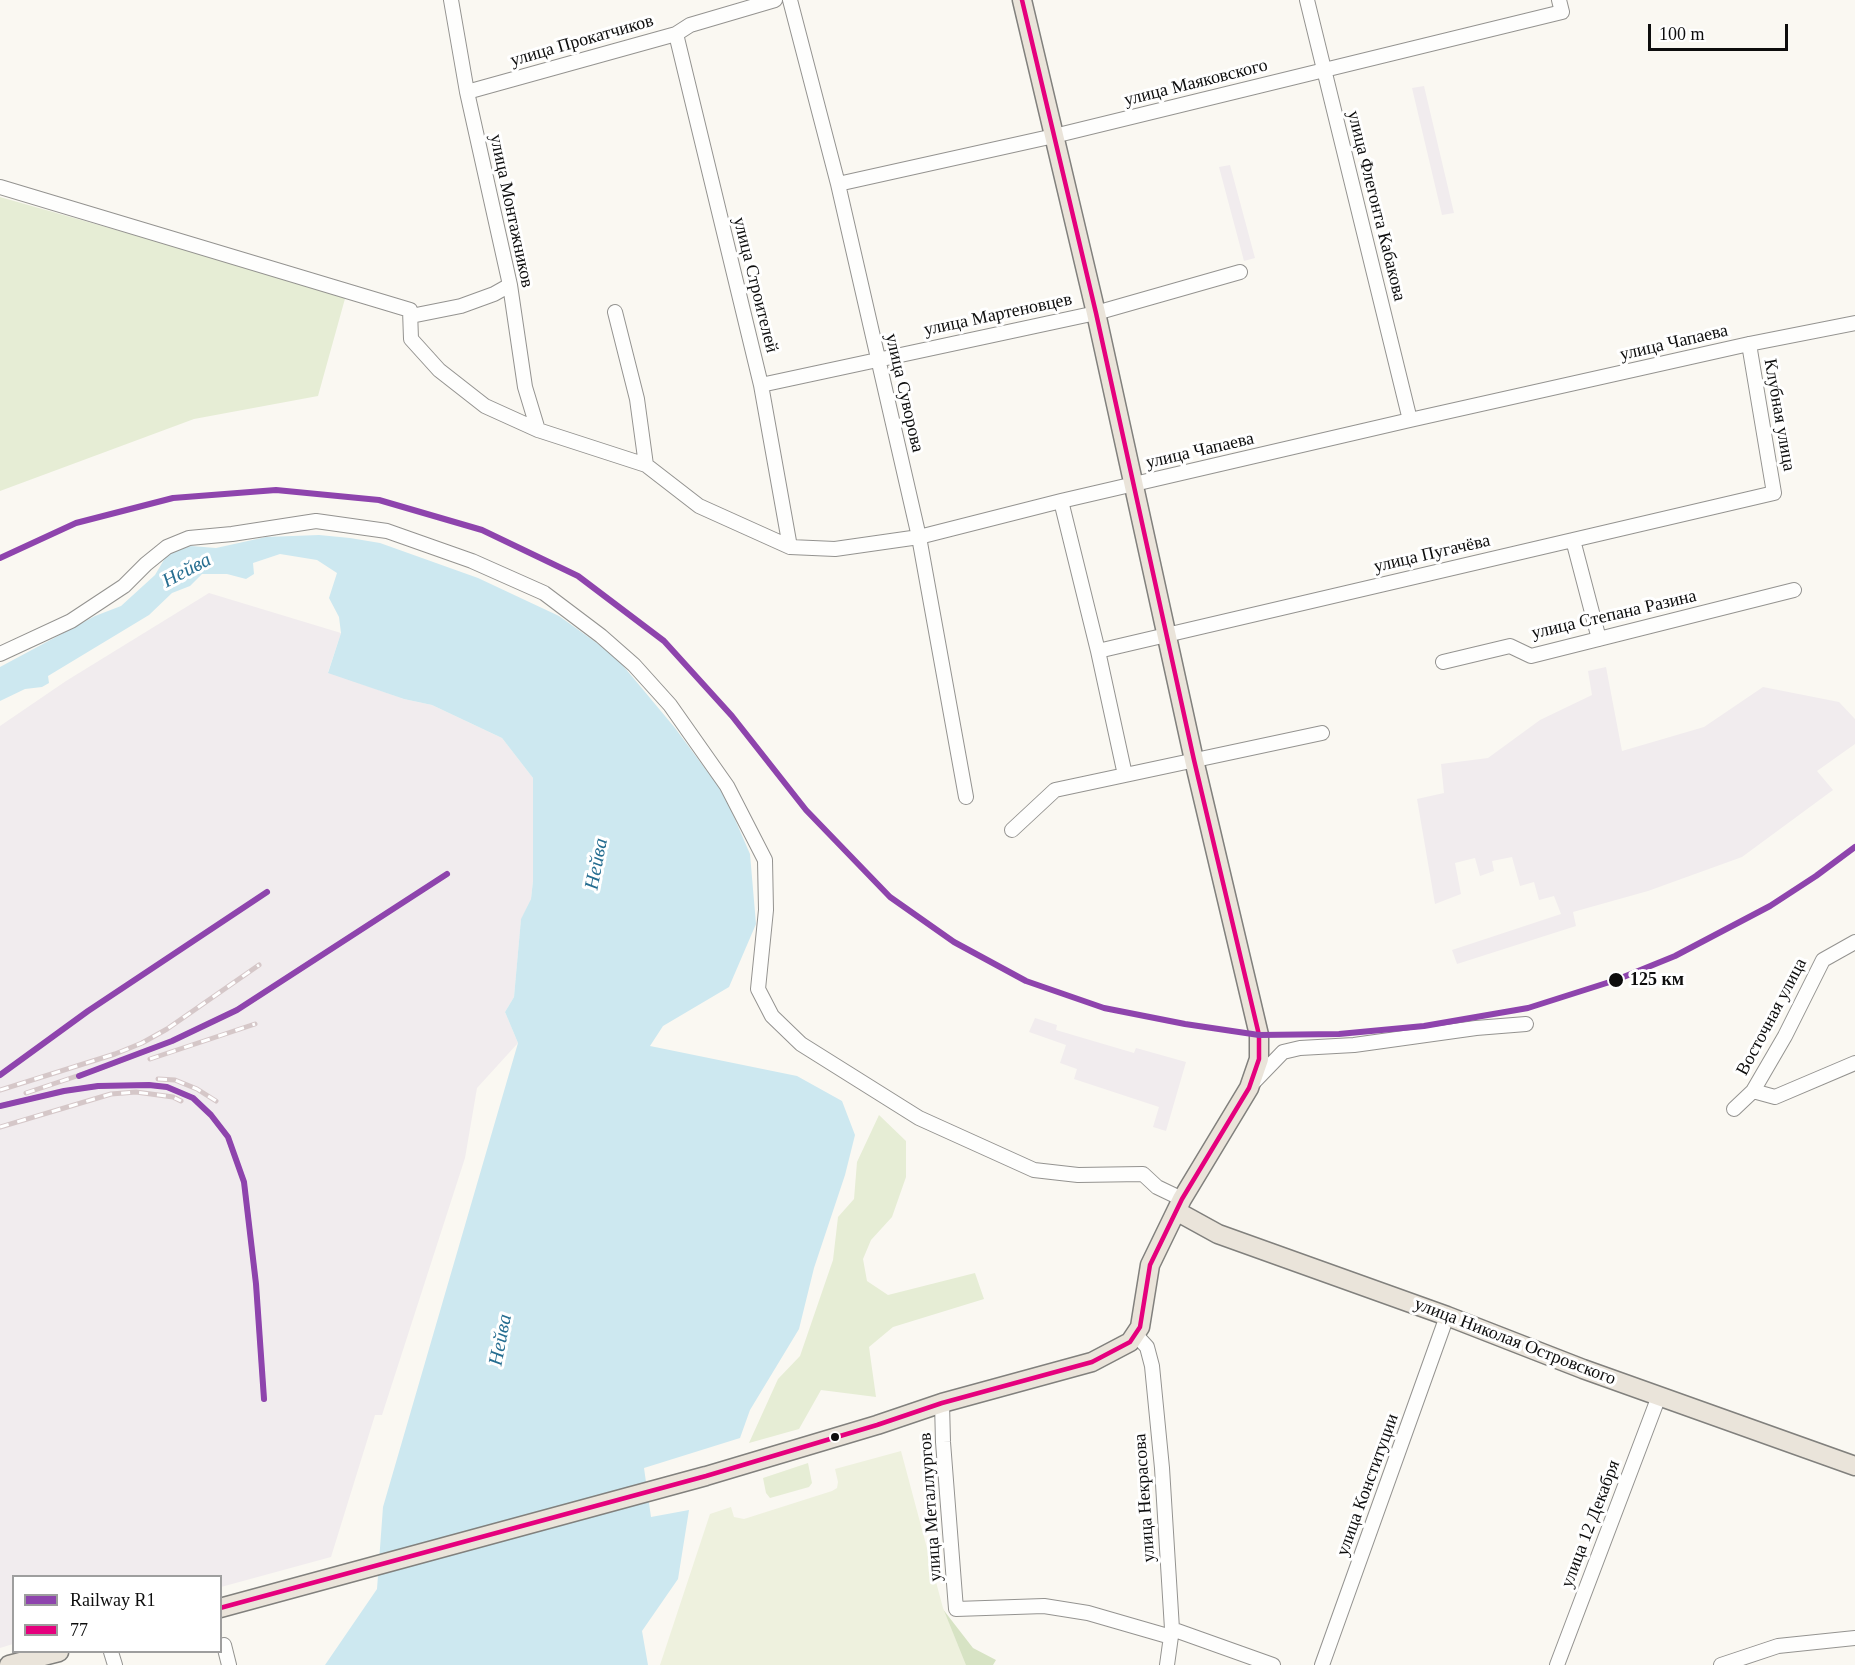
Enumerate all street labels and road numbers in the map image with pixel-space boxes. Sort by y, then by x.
street label: улица Прокатчиков [508,10,656,72]
street label: улица Маяковского [1122,55,1270,111]
street label: улица Флегонта Кабакова [1342,109,1410,303]
street label: улица Монтажников [484,132,538,290]
street label: улица Строителей [728,215,782,355]
street label: улица Мартеновцев [922,289,1074,341]
street label: улица Чапаева [1618,320,1730,366]
street label: улица Суворова [880,332,928,454]
street label: Клубная улица [1758,357,1800,473]
street label: улица Чапаева [1144,428,1256,474]
street label: улица Пугачёва [1372,530,1492,578]
street label: улица Степана Разина [1529,586,1699,644]
street label: Восточная улица [1732,955,1812,1079]
street label: улица Николая Островского [1411,1294,1619,1390]
street label: улица Конституции [1332,1411,1404,1559]
street label: улица Металлургов [915,1432,947,1582]
street label: улица Некрасова [1130,1433,1160,1563]
street label: улица 12 Декабря [1557,1457,1625,1591]

